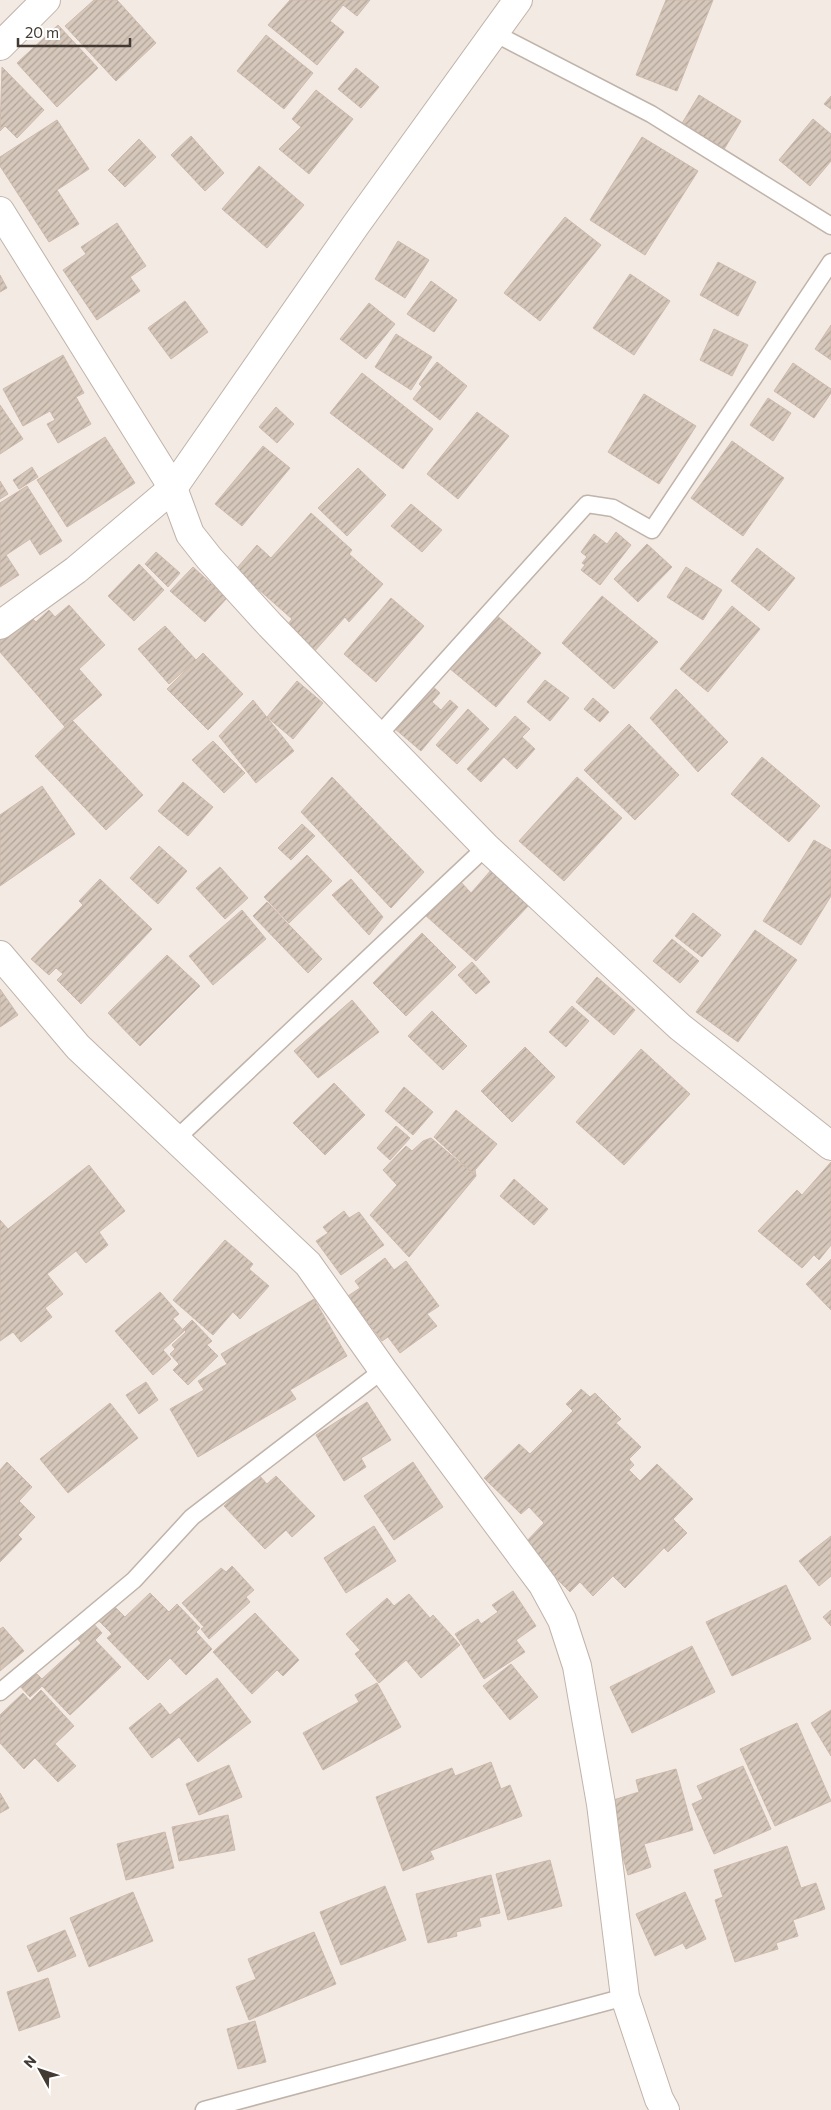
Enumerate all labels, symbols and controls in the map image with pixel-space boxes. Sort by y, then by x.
scale bar [18,15,130,47]
text: 20 m [25,23,59,41]
north arrow [15,2045,65,2095]
text: N [20,2052,40,2071]

